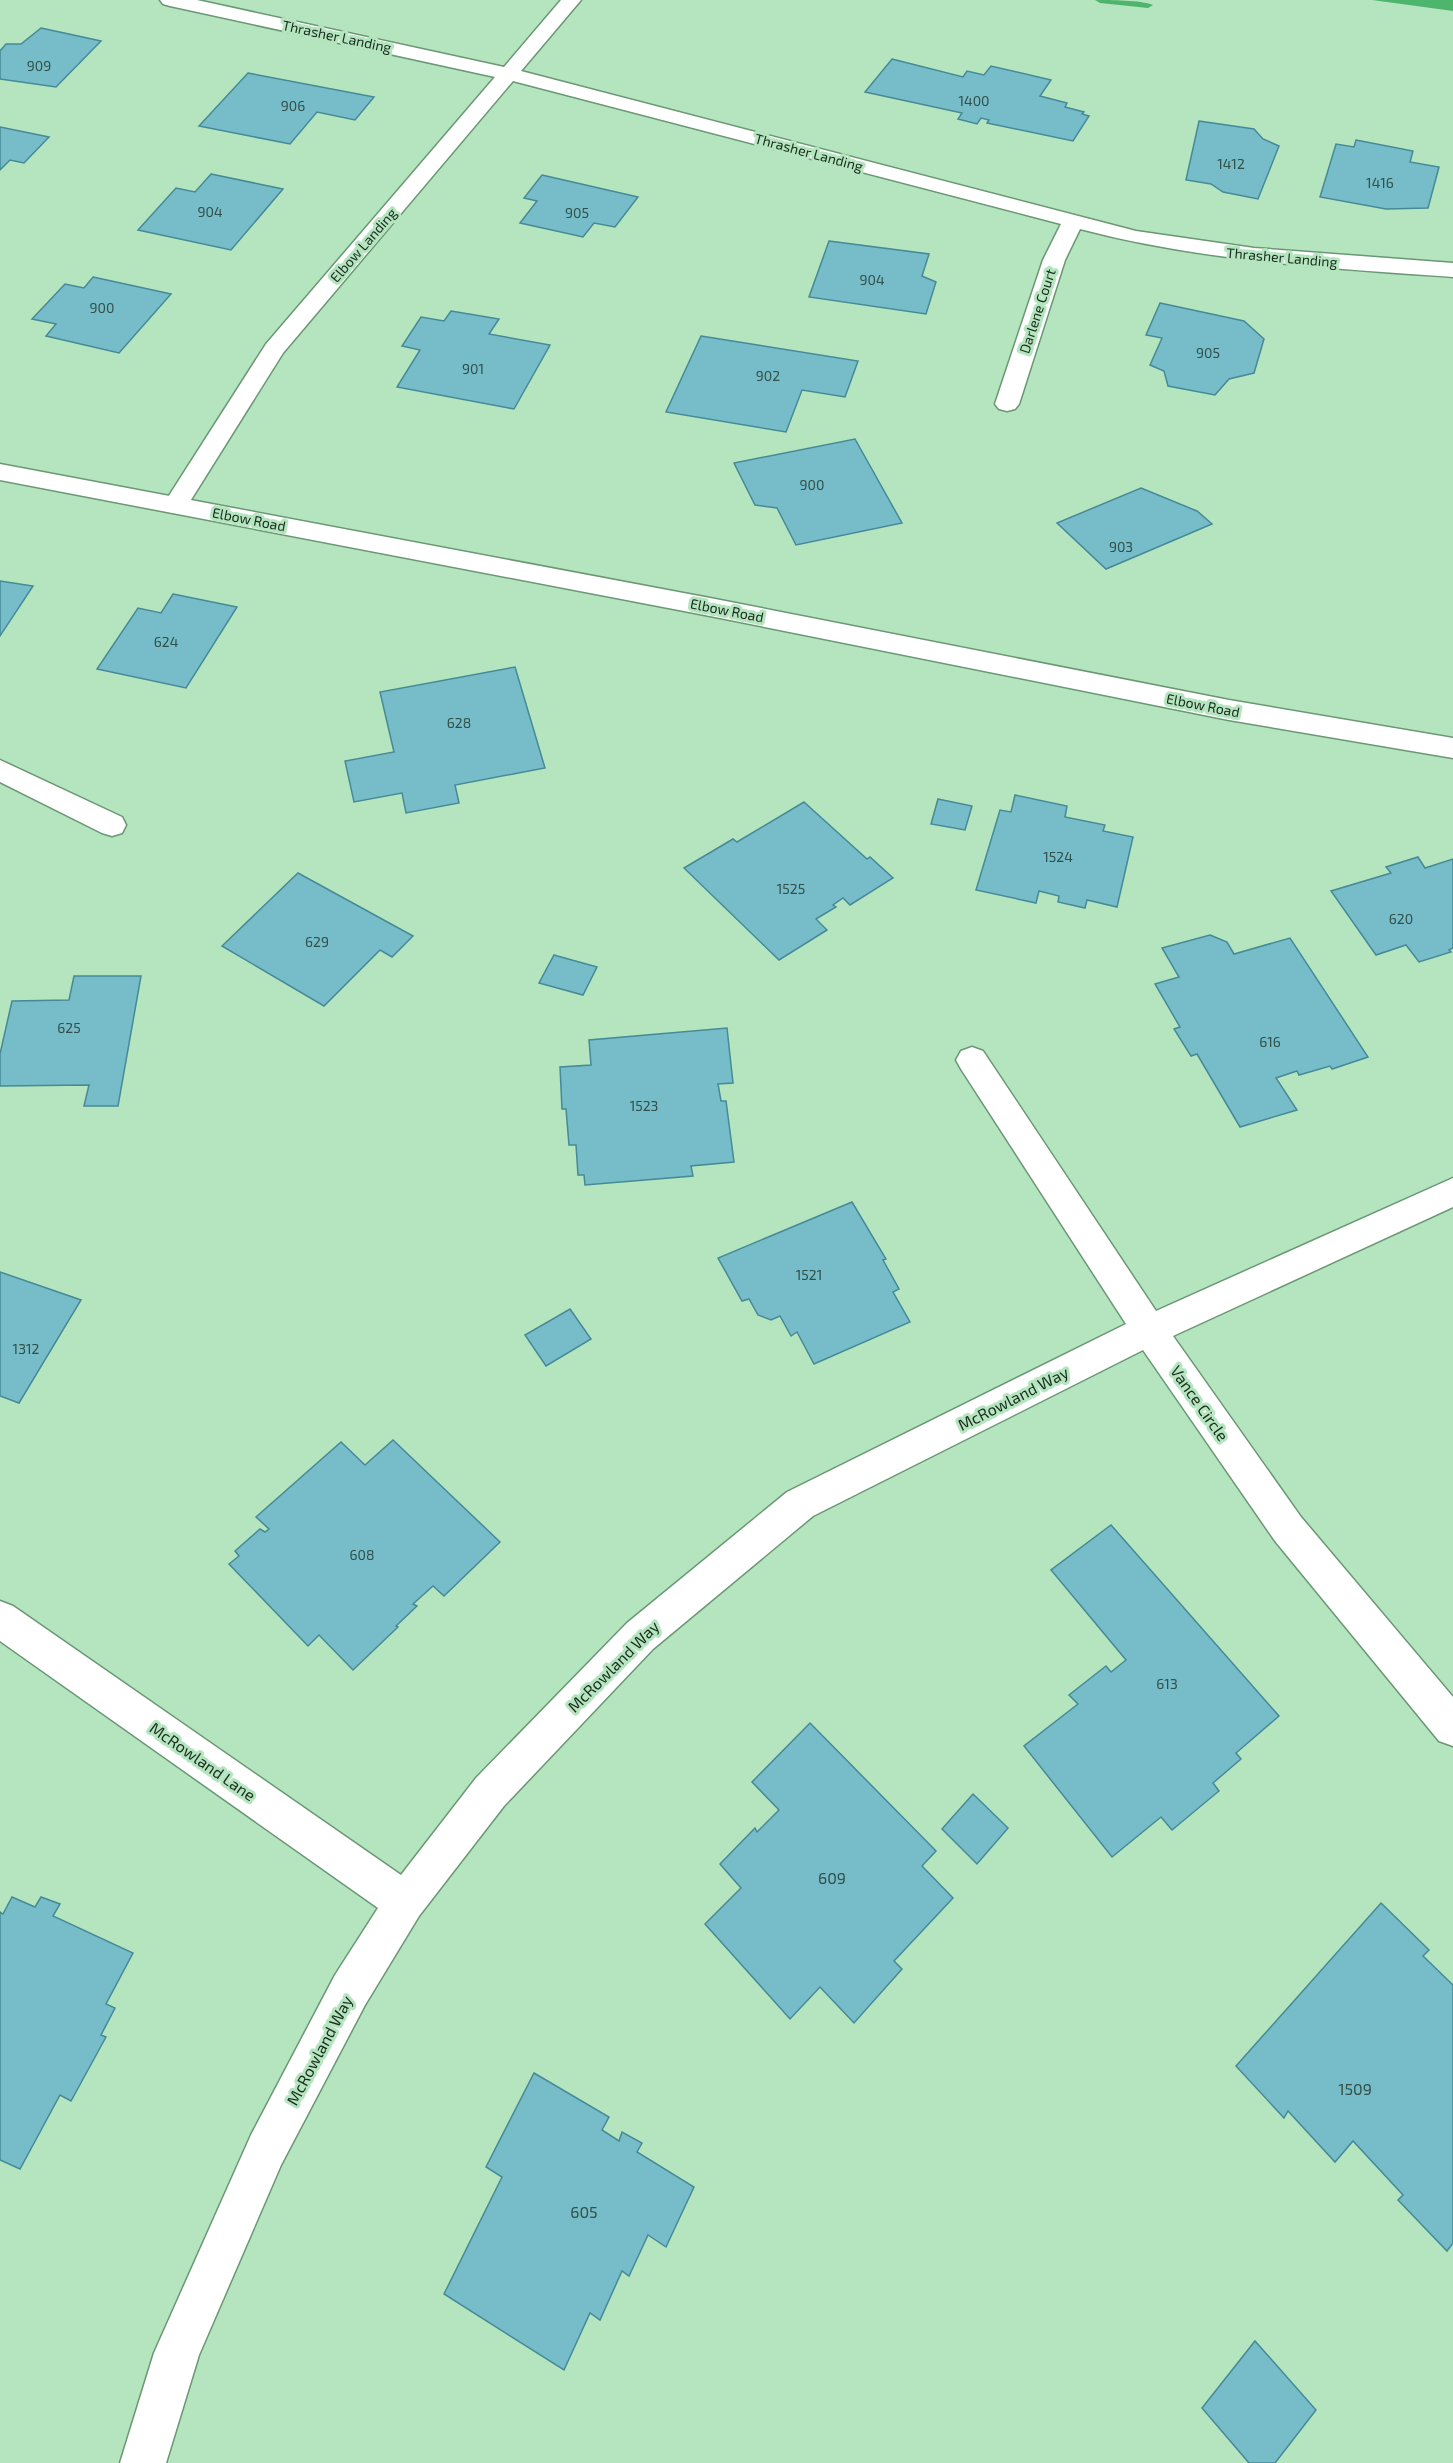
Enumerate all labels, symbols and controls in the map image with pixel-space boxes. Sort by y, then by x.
street label: Thrasher Landing [281,16,393,56]
house number: 909 [27,57,51,74]
house number: 1400 [958,92,990,109]
house number: 906 [281,97,305,114]
street label: Thrasher Landing [753,129,865,175]
house number: 1412 [1217,155,1245,172]
house number: 1416 [1366,174,1394,191]
house number: 904 [197,203,223,220]
street label: Elbow Landing [326,204,400,286]
house number: 905 [565,204,589,221]
street label: Thrasher Landing [1226,244,1338,270]
street label: Darlene Court [1015,267,1059,355]
house number: 904 [859,271,885,288]
house number: 900 [90,299,114,316]
house number: 905 [1196,344,1220,361]
house number: 901 [462,360,484,377]
house number: 902 [756,367,780,384]
house number: 900 [800,476,824,493]
street label: Elbow Road [211,504,287,534]
house number: 903 [1109,538,1133,555]
street label: Elbow Road [689,595,765,625]
house number: 624 [154,633,178,650]
street label: Elbow Road [1165,690,1241,720]
house number: 628 [447,714,471,731]
house number: 1524 [1043,848,1073,865]
house number: 1525 [777,880,805,897]
house number: 620 [1389,910,1413,927]
house number: 629 [305,933,329,950]
house number: 625 [57,1019,81,1036]
house number: 616 [1259,1033,1281,1050]
house number: 1523 [630,1097,658,1114]
house number: 1521 [796,1266,822,1283]
house number: 1312 [13,1340,40,1357]
street label: McRowland Way [955,1362,1072,1434]
street label: Vance Circle [1167,1362,1233,1444]
house number: 608 [350,1546,374,1563]
street label: McRowland Way [563,1616,663,1716]
house number: 613 [1156,1675,1178,1692]
street label: McRowland Lane [147,1718,259,1804]
house number: 609 [818,1868,846,1887]
street label: McRowland Way [282,1991,356,2108]
house number: 1509 [1338,2079,1372,2098]
house number: 605 [570,2202,598,2221]

